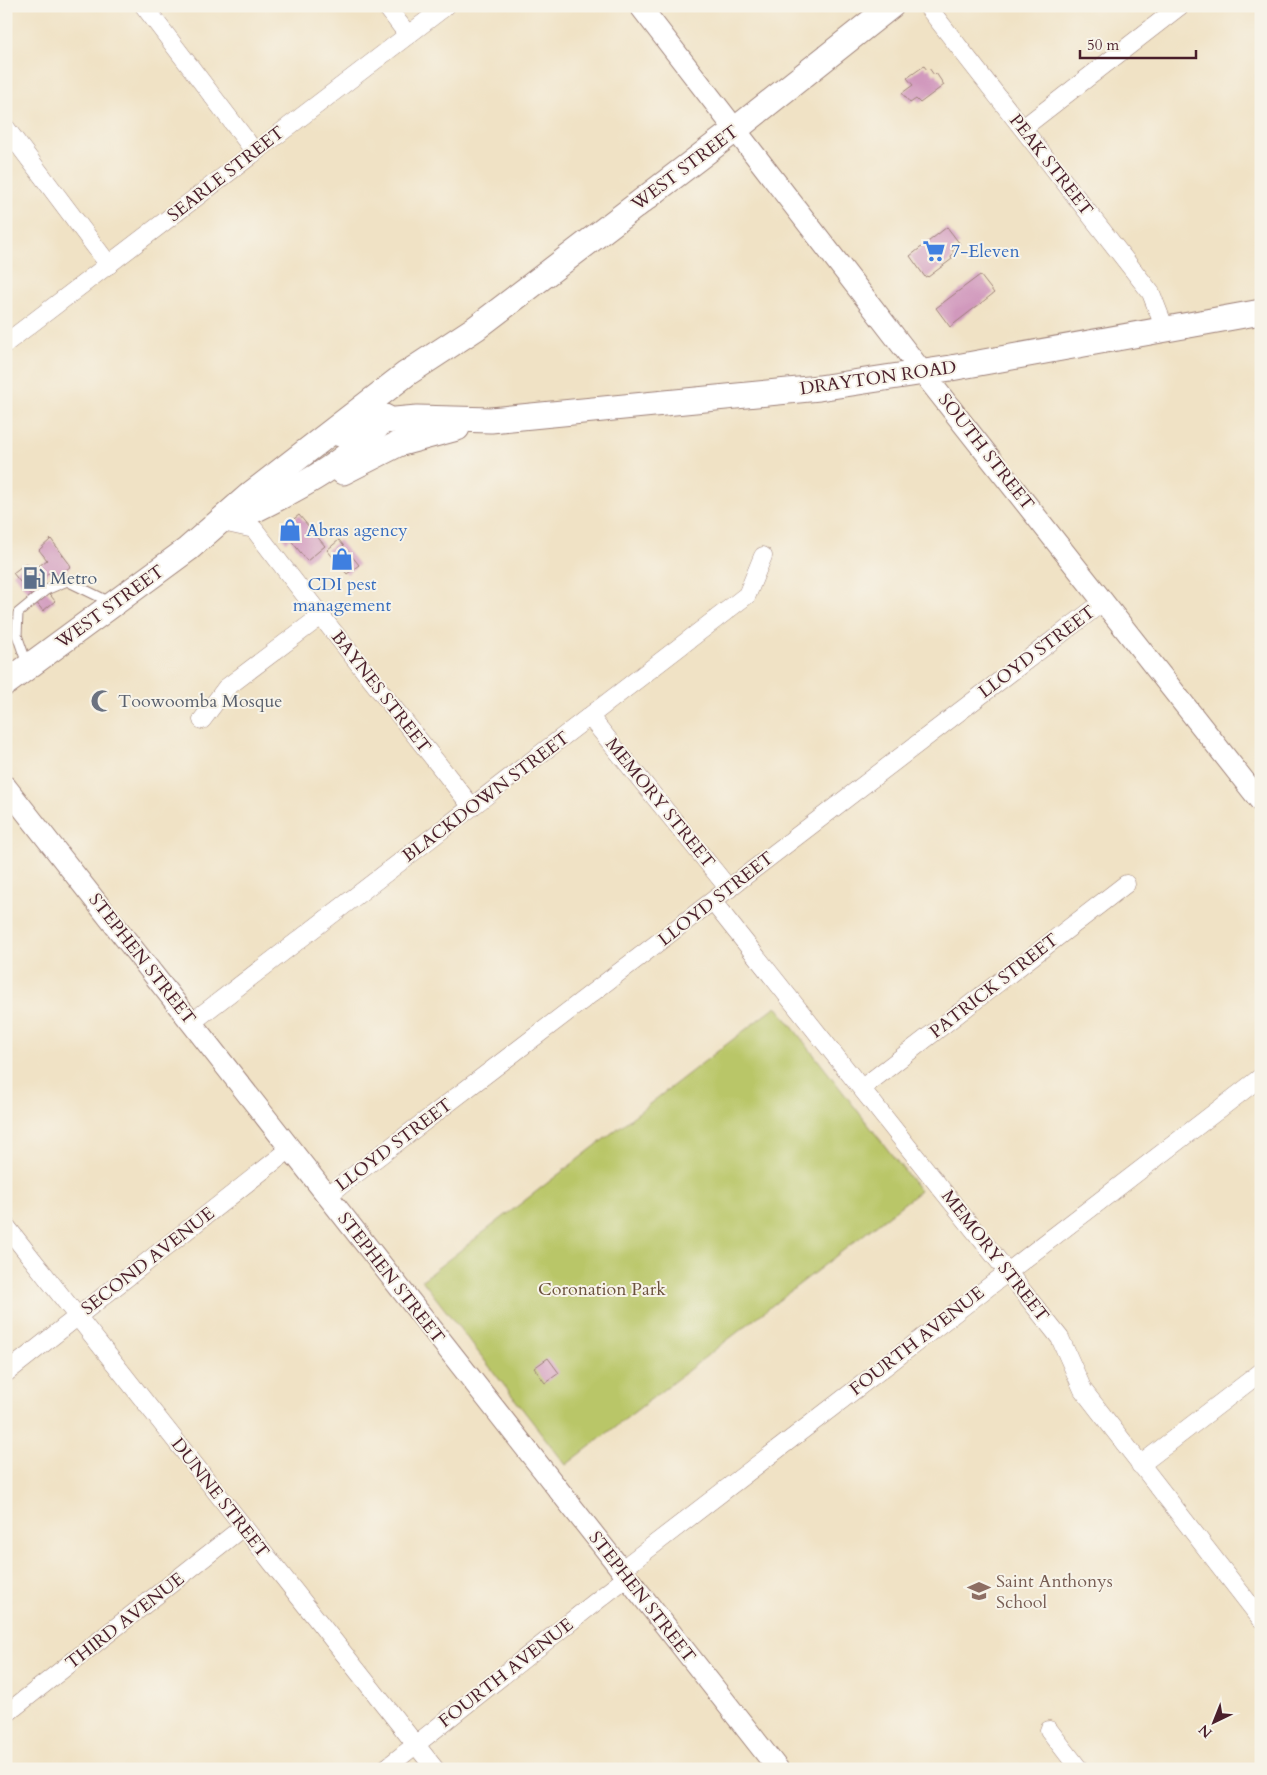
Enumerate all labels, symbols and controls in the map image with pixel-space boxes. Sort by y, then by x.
scale bar [1080,28,1196,60]
text: 50 m [1087,35,1119,55]
street label: PEAK STREET [1003,109,1099,221]
street label: WEST STREET [626,119,744,217]
street label: SEARLE STREET [162,120,290,228]
supermarket icon: 7-Eleven [921,238,947,264]
place label: 7-Eleven [951,239,1020,264]
street label: DRAYTON ROAD [798,355,958,401]
street label: SOUTH STREET [932,388,1040,516]
shop icon: Abras agency [277,517,303,543]
place label: Abras agency [306,518,408,543]
shop icon: CDI pest management [329,546,355,572]
street label: WEST STREET [50,559,169,655]
fuel station icon: Metro [21,565,47,591]
place label: Metro [50,566,97,591]
place label: CDI pest management [293,572,392,618]
street label: LLOYD STREET [973,600,1101,704]
street label: BAYNES STREET [325,626,437,758]
mosque icon: Toowoomba Mosque [89,688,115,714]
place label: Toowoomba Mosque [118,689,282,714]
street label: BLACKDOWN STREET [397,726,575,868]
street label: MEMORY STREET [599,732,721,874]
street label: LLOYD STREET [653,846,779,952]
street label: STEPHEN STREET [83,888,201,1030]
street label: PATRICK STREET [924,928,1064,1044]
street label: LLOYD STREET [330,1093,458,1197]
street label: MEMORY STREET [935,1185,1055,1327]
street label: SECOND AVENUE [76,1201,220,1321]
street label: STEPHEN STREET [332,1207,450,1349]
park label: Coronation Park [538,1277,666,1302]
street label: FOURTH AVENUE [845,1281,989,1401]
street label: DUNNE STREET [165,1433,275,1563]
street label: STEPHEN STREET [583,1526,701,1668]
street label: THIRD AVENUE [60,1567,190,1675]
place label: Saint Anthonys School [996,1569,1113,1615]
school or university icon: Saint Anthonys School [966,1578,992,1604]
street label: FOURTH AVENUE [434,1613,578,1733]
north arrow [1190,1698,1240,1748]
text: N [1195,1720,1216,1742]

